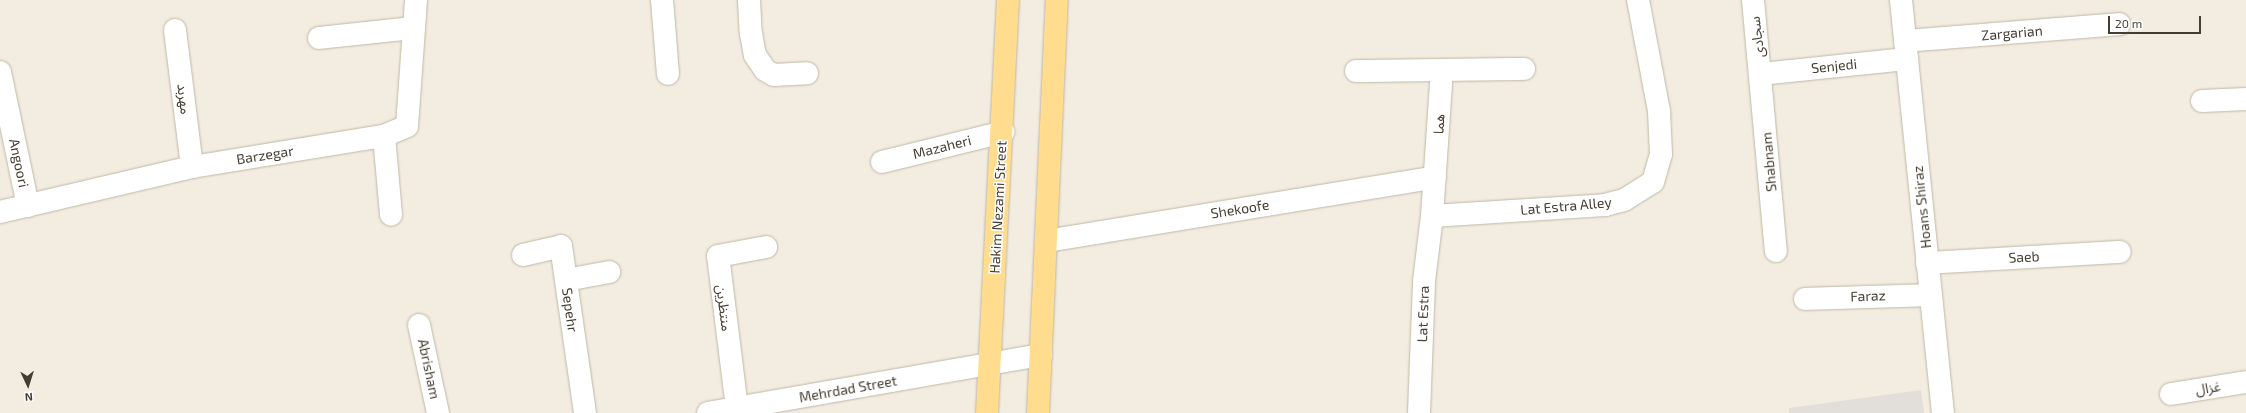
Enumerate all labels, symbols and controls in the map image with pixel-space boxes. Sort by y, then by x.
scale bar [2110,8,2203,34]
street label: سجادی [1746,15,1768,59]
text: 20 m [2115,16,2142,30]
street label: Zargarian [1981,22,2043,44]
street label: Senjedi [1810,55,1858,77]
street label: مهربد [174,83,194,115]
street label: هما [1430,113,1448,135]
street label: Mazaheri [911,132,973,162]
street label: Shabnam [1758,132,1780,192]
street label: Angoori [6,137,32,189]
street label: Hakim Nezami Street [986,140,1010,274]
street label: Barzegar [235,142,295,168]
street label: Hoans Shiraz [1909,165,1935,249]
street label: Lat Estra Alley [1519,194,1613,218]
street label: Shekoofe [1210,196,1270,222]
street label: Saeb [2008,248,2040,266]
street label: منتظرین [713,284,735,332]
street label: Lat Estra [1414,285,1432,343]
street label: Sepehr [559,287,581,333]
street label: Faraz [1850,287,1886,305]
street label: Abrisham [414,337,444,401]
north arrow [8,365,48,405]
street label: Mehrdad Street [798,372,898,406]
street label: غزال [2194,378,2222,398]
text: N [24,391,33,404]

